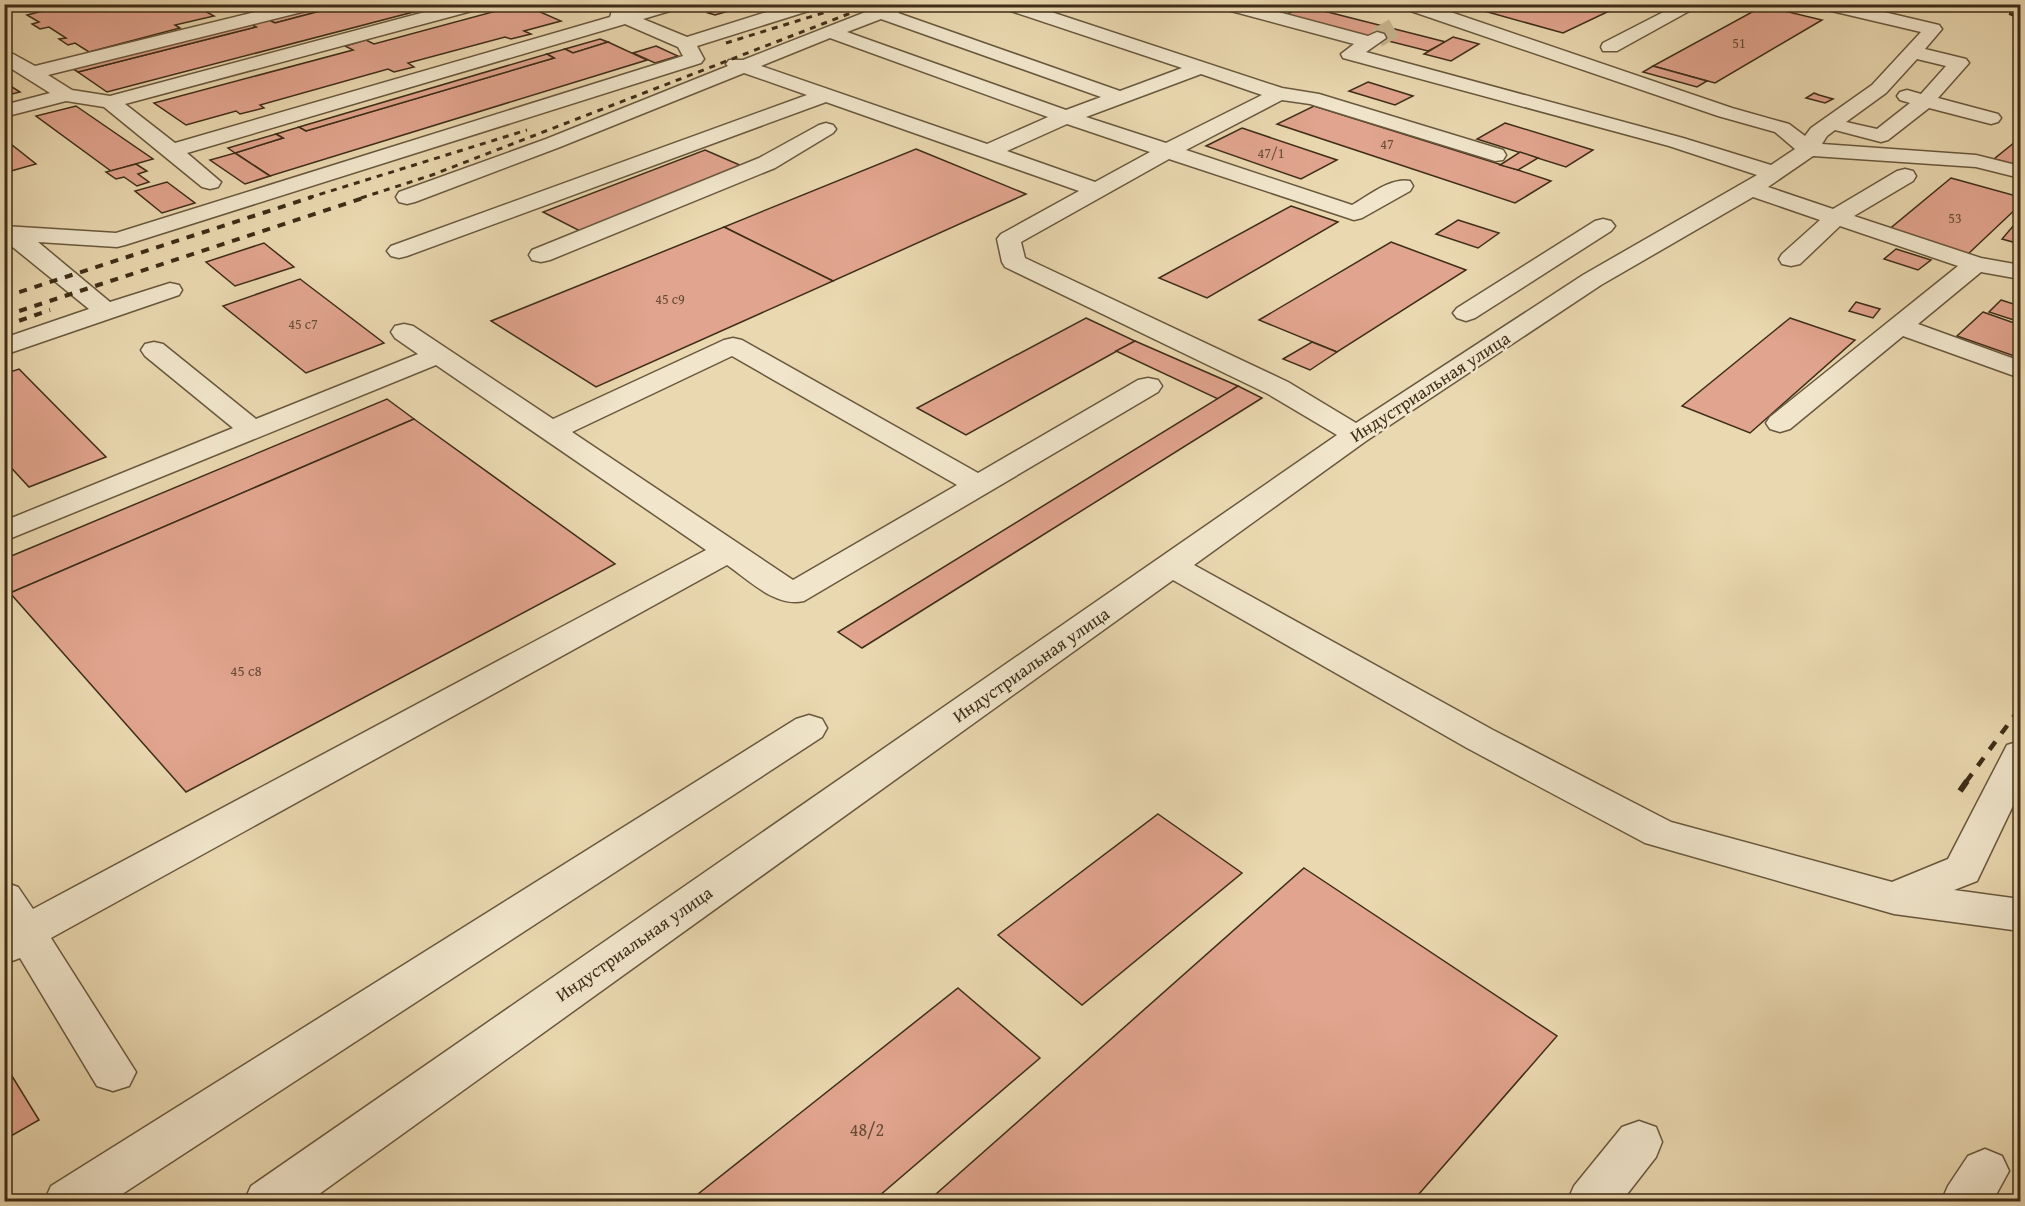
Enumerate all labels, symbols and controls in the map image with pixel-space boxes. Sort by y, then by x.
house number: 51 [1732,33,1746,53]
house number: 47 [1380,134,1394,154]
house number: 47/1 [1258,143,1284,163]
house number: 53 [1948,208,1962,228]
house number: 45 с9 [655,289,685,309]
house number: 45 с7 [288,314,318,334]
street label: Индустриальная улица [1344,324,1516,449]
street label: Индустриальная улица [947,600,1115,729]
house number: 45 с8 [230,660,262,681]
street label: Индустриальная улица [550,879,718,1008]
house number: 48/2 [850,1116,884,1143]

